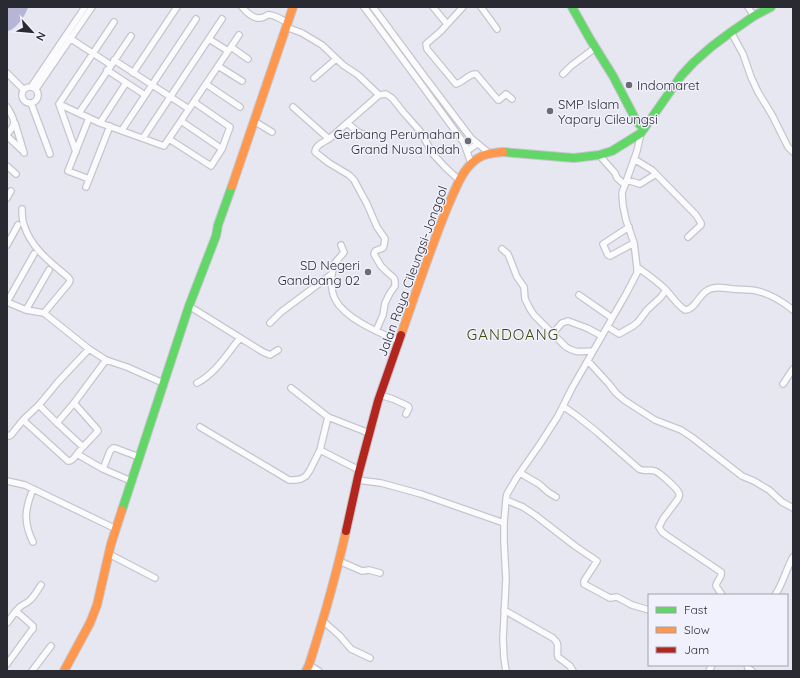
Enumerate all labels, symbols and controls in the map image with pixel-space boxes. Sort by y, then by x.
north arrow [12,12,52,52]
text: N [33,30,49,43]
place label: Indomaret [637,77,700,93]
marker: Indomaret [624,80,634,90]
place label: SMP Islam Yapary Cileungsi [558,96,658,127]
marker: SMP Islam Yapary Cileungsi [545,106,555,116]
place label: Gerbang Perumahan Grand Nusa Indah [334,126,460,157]
marker: Gerbang Perumahan Grand Nusa Indah [463,136,473,146]
street label: Jalan Raya Cileungsi-Jonggol [374,183,450,359]
place label: SD Negeri Gandoang 02 [278,257,360,288]
marker: SD Negeri Gandoang 02 [363,267,373,277]
district label: GANDOANG [467,325,559,344]
legend [648,594,788,666]
text: Fast [684,602,708,617]
text: Slow [684,622,710,637]
text: Jam [684,642,709,657]

